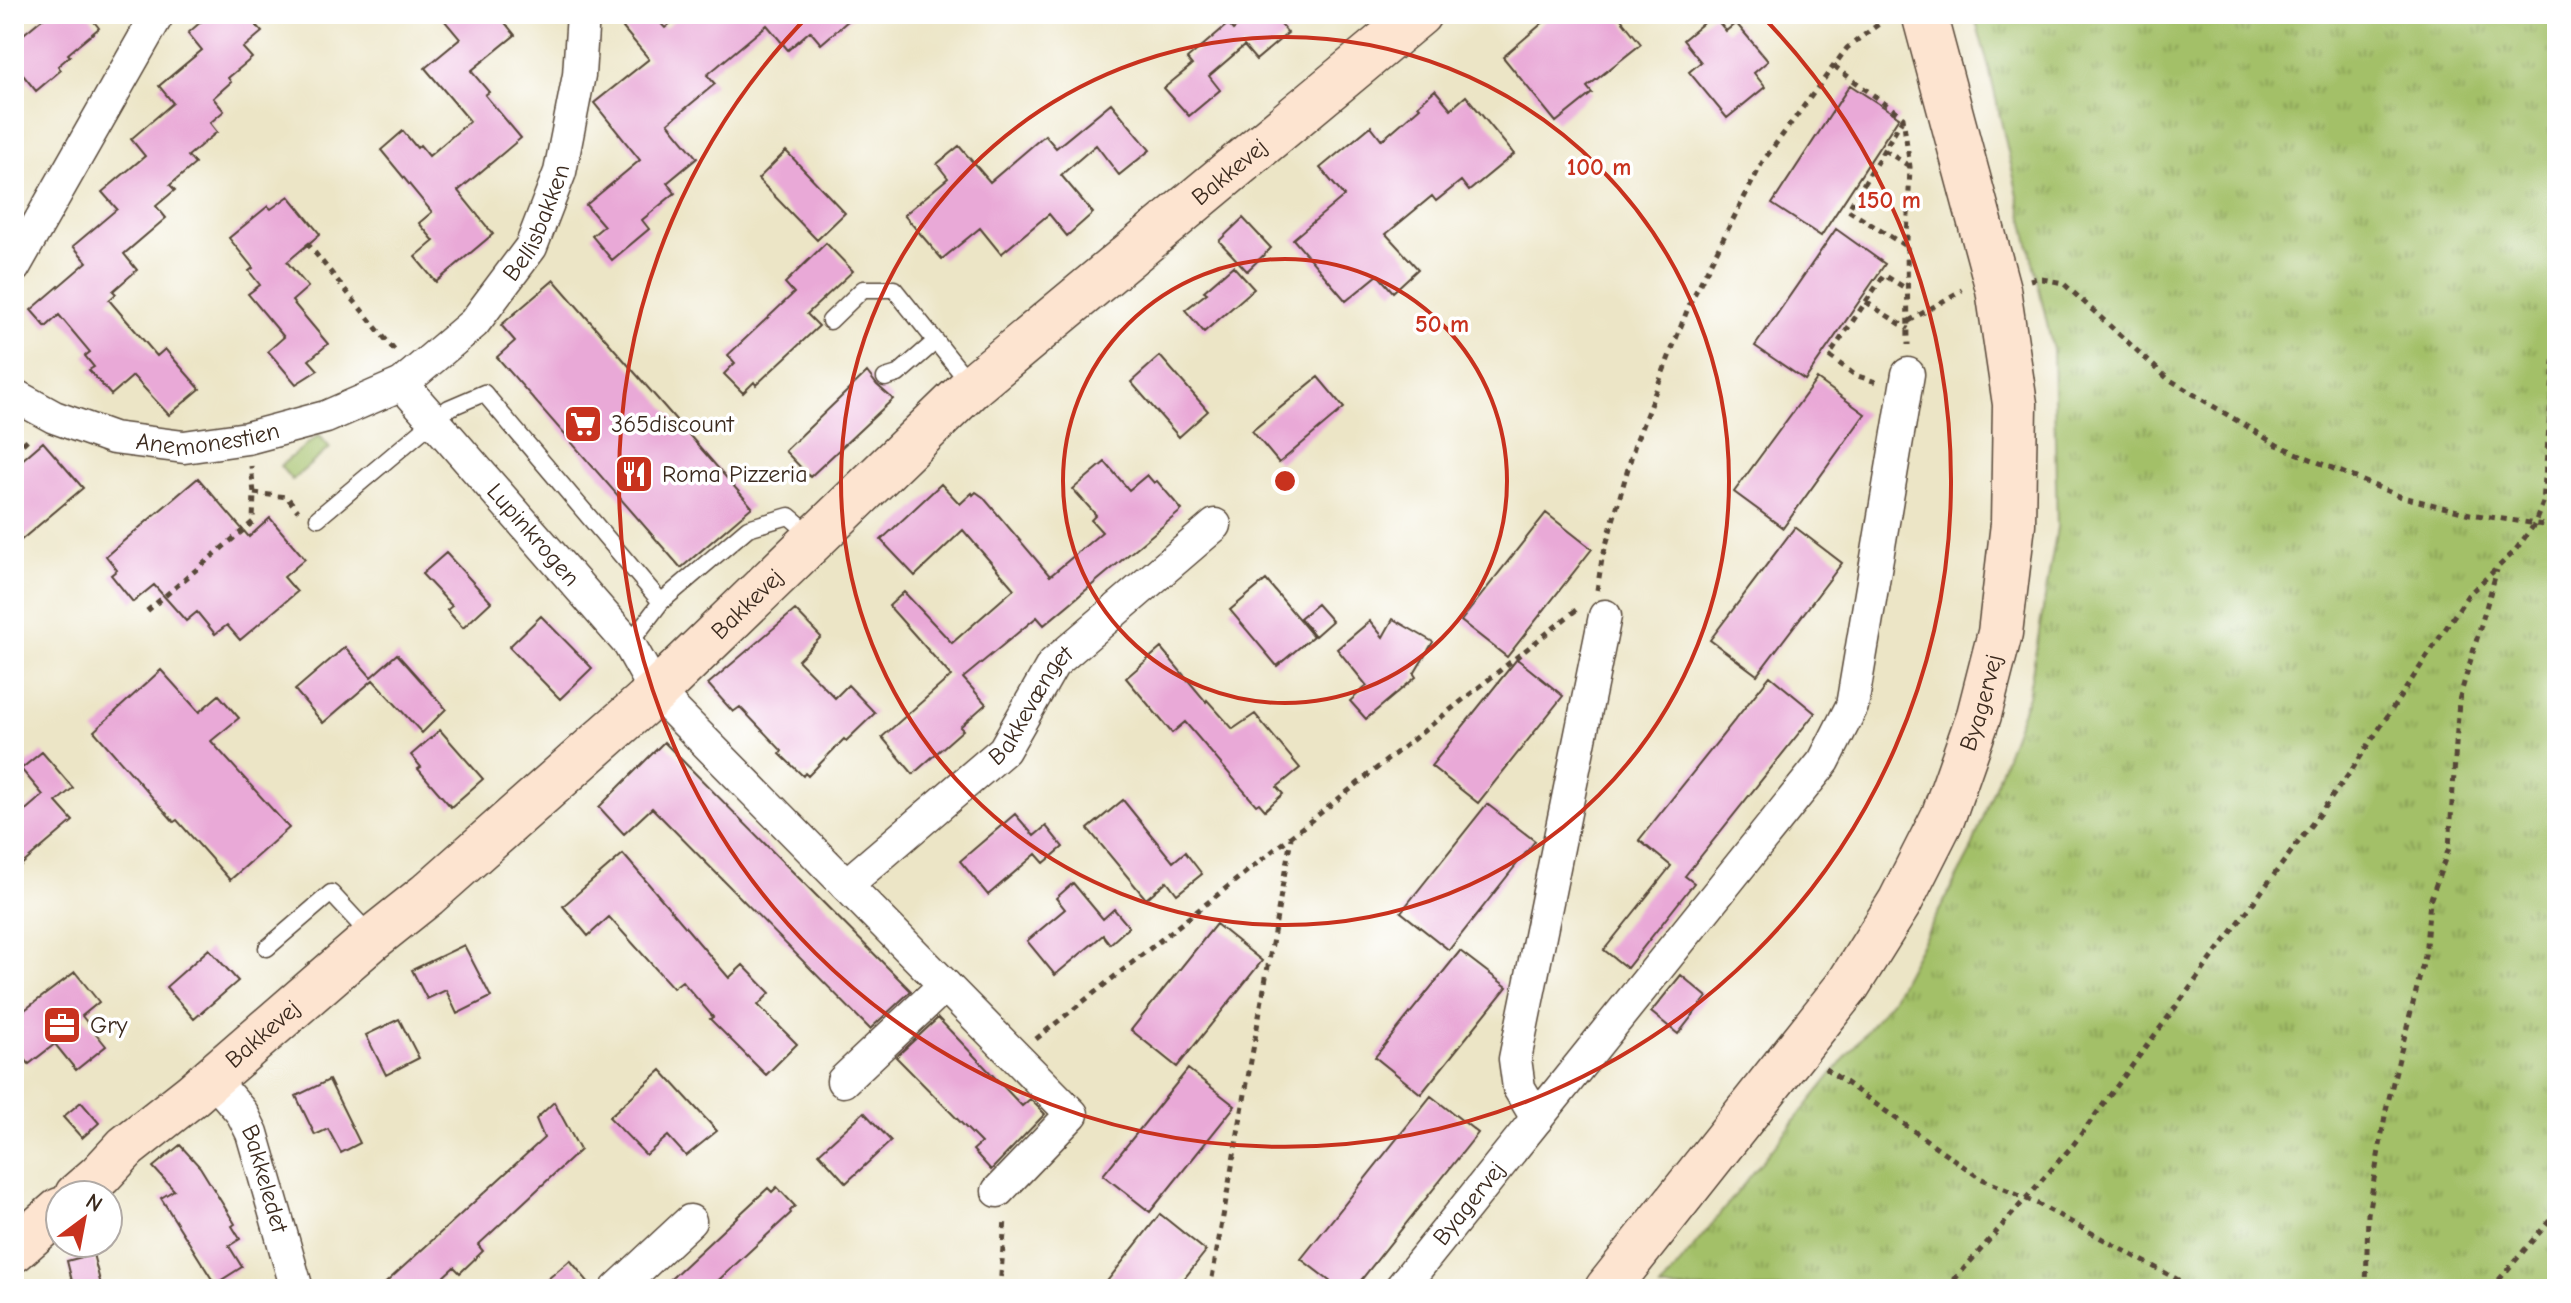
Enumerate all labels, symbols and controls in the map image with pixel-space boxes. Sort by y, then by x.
street label: Bakkevej [1186,133,1273,211]
text: 100 m [1567,153,1631,181]
street label: Bellisbakken [497,162,575,286]
text: 150 m [1857,186,1921,214]
text: 50 m [1415,310,1469,338]
supermarket icon: 365discount [562,403,604,445]
place label: 365discount [611,410,735,438]
street label: Anemonestien [134,416,282,462]
restaurant icon: Roma Pizzeria [613,453,655,495]
place label: Roma Pizzeria [662,460,808,488]
centre of rings [1271,467,1299,495]
street label: Lupinkrogen [481,478,586,592]
street label: Bakkevej [705,563,789,645]
street label: Bakkevænget [983,639,1079,771]
street label: Byagervej [1954,651,2008,754]
street label: Bakkevej [220,994,305,1074]
office icon: Gry [41,1004,83,1046]
place label: Gry [90,1011,128,1039]
street label: Bakkeledet [236,1120,294,1237]
street label: Byagervej [1427,1156,1511,1251]
north arrow [44,1179,124,1259]
text: N [81,1188,107,1218]

